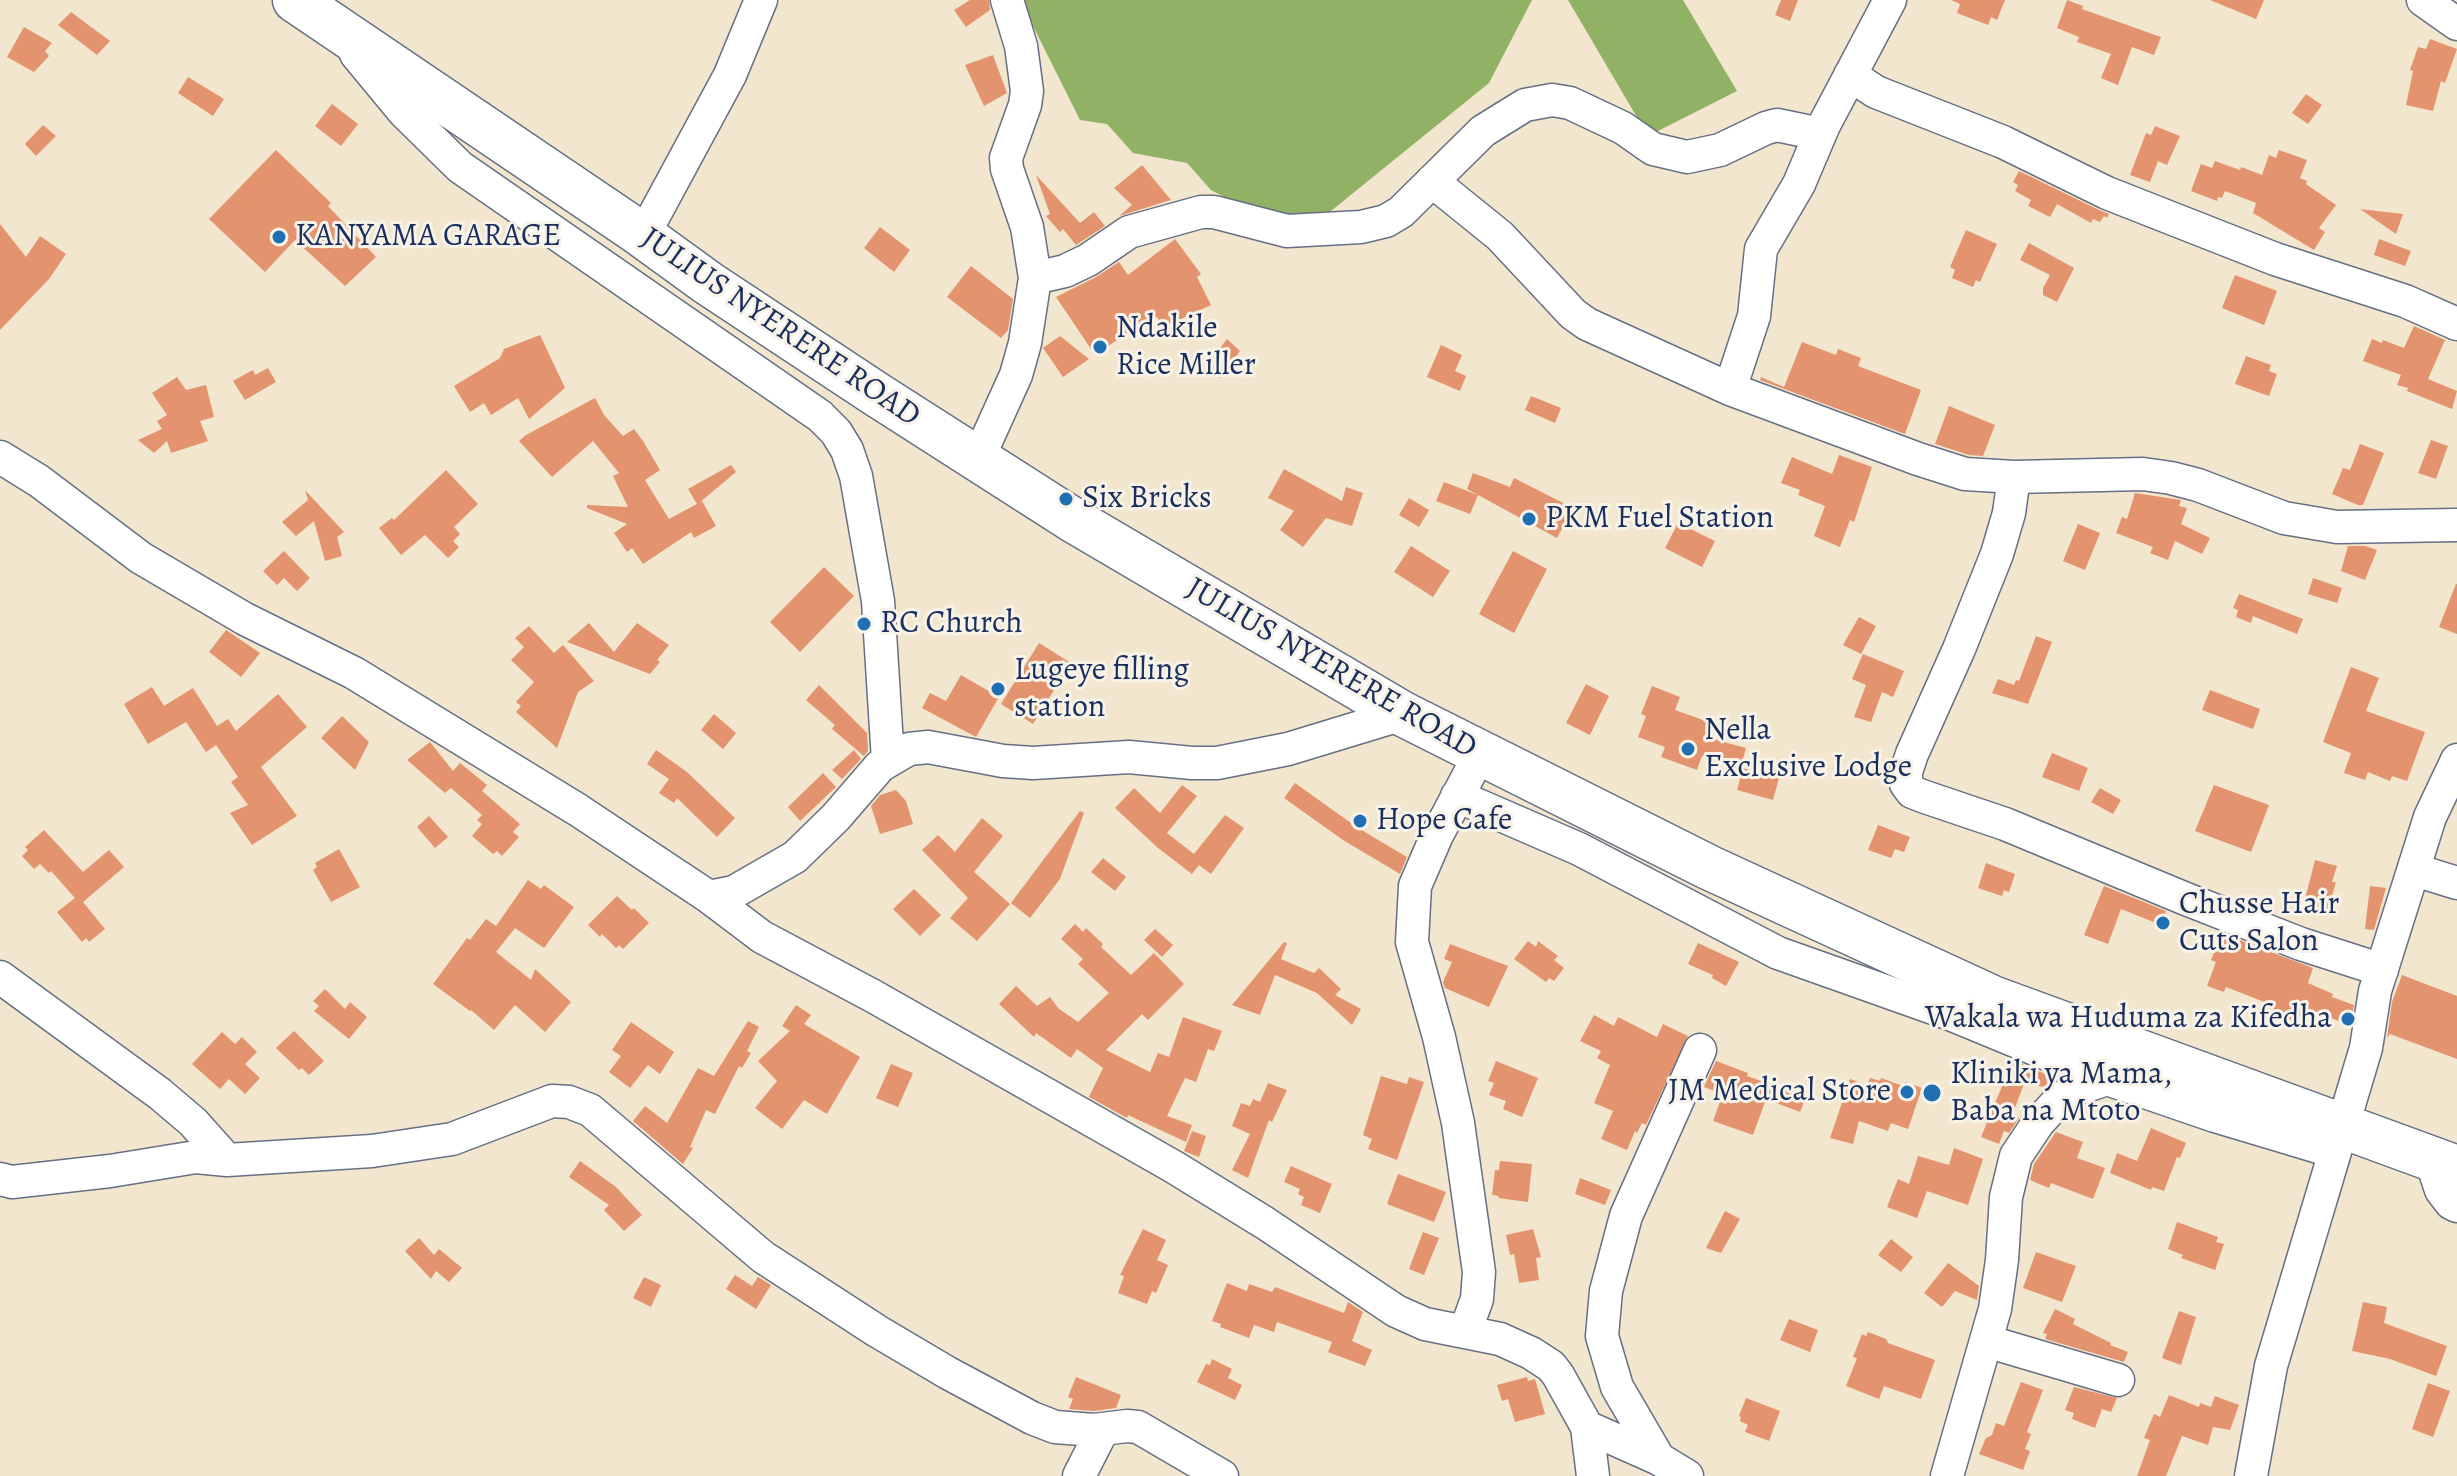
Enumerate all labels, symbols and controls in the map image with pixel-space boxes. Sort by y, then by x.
place label: KANYAMA GARAGE [295,218,561,256]
street label: JULIUS NYERERE ROAD [633,220,927,436]
marker: KANYAMA GARAGE [270,228,288,246]
place label: Ndakile Rice Miller [1116,310,1256,385]
marker: Ndakile Rice Miller [1091,338,1109,356]
place label: Six Bricks [1082,480,1212,518]
marker: Six Bricks [1057,490,1075,508]
place label: PKM Fuel Station [1545,500,1774,538]
marker: PKM Fuel Station [1520,510,1538,528]
street label: JULIUS NYERERE ROAD [1179,570,1483,768]
place label: RC Church [880,605,1023,643]
marker: RC Church [855,615,873,633]
place label: Lugeye filling station [1014,652,1189,727]
marker: Lugeye filling station [989,680,1007,698]
place label: Nella Exclusive Lodge [1704,712,1912,787]
marker: Nella Exclusive Lodge [1679,740,1697,758]
place label: Hope Cafe [1376,802,1512,840]
marker: Hope Cafe [1351,812,1369,830]
place label: Chusse Hair Cuts Salon [2179,886,2340,961]
marker: Chusse Hair Cuts Salon [2154,914,2172,932]
place label: Wakala wa Huduma za Kifedha [1925,1000,2332,1038]
marker: Wakala wa Huduma za Kifedha [2339,1010,2357,1028]
place label: Kliniki ya Mama, Baba na Mtoto [1950,1056,2172,1131]
place label: JM Medical Store [1668,1073,1891,1111]
marker: Kliniki ya Mama, Baba na Mtoto [1921,1082,1943,1104]
marker: JM Medical Store [1898,1083,1916,1101]

